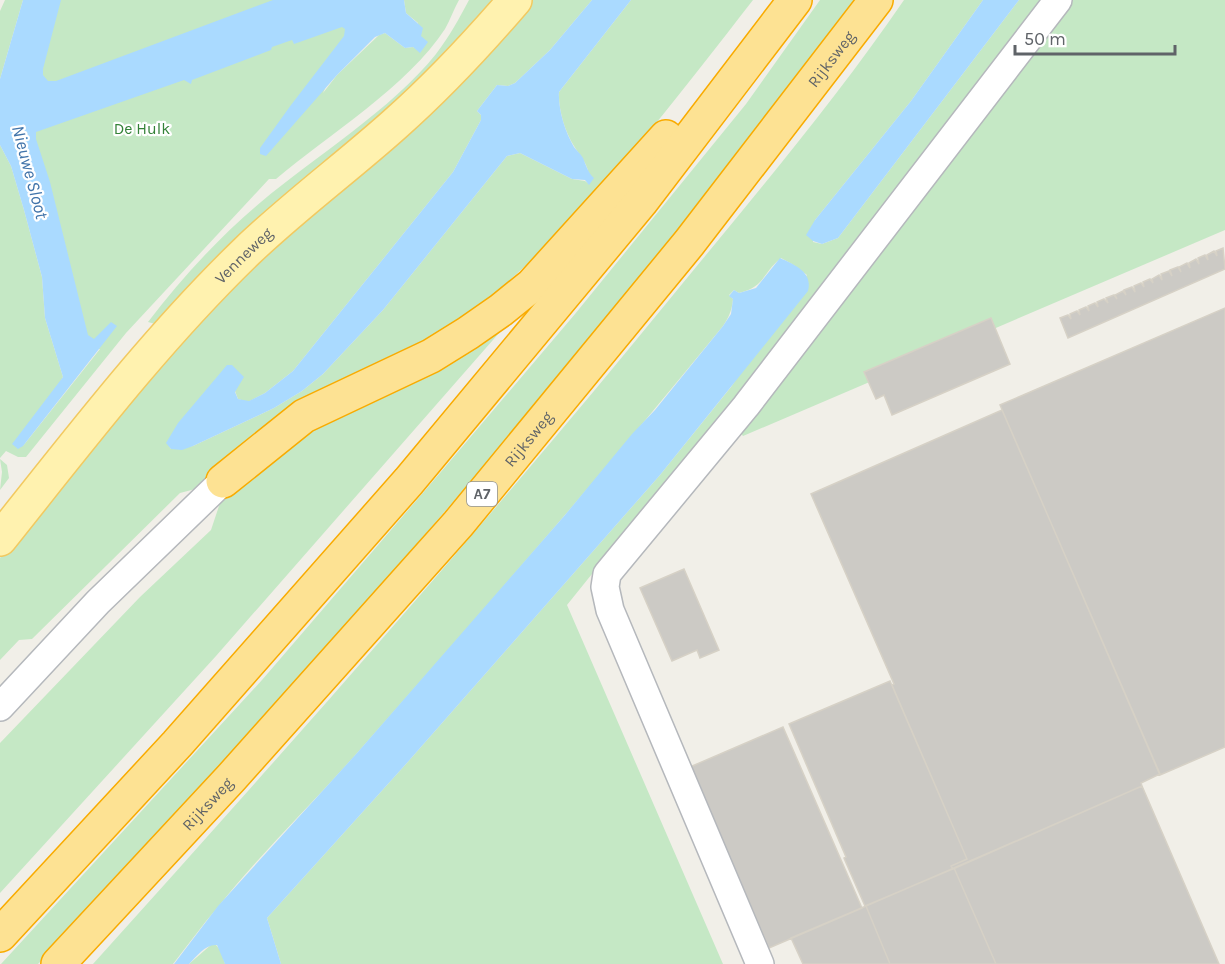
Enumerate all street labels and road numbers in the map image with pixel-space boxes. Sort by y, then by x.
street label: Rijksweg [804,27,859,91]
street label: Venneweg [211,223,276,288]
street label: Rijksweg [500,408,557,471]
road number: A7 [467,482,497,506]
street label: Rijksweg [178,773,237,835]

